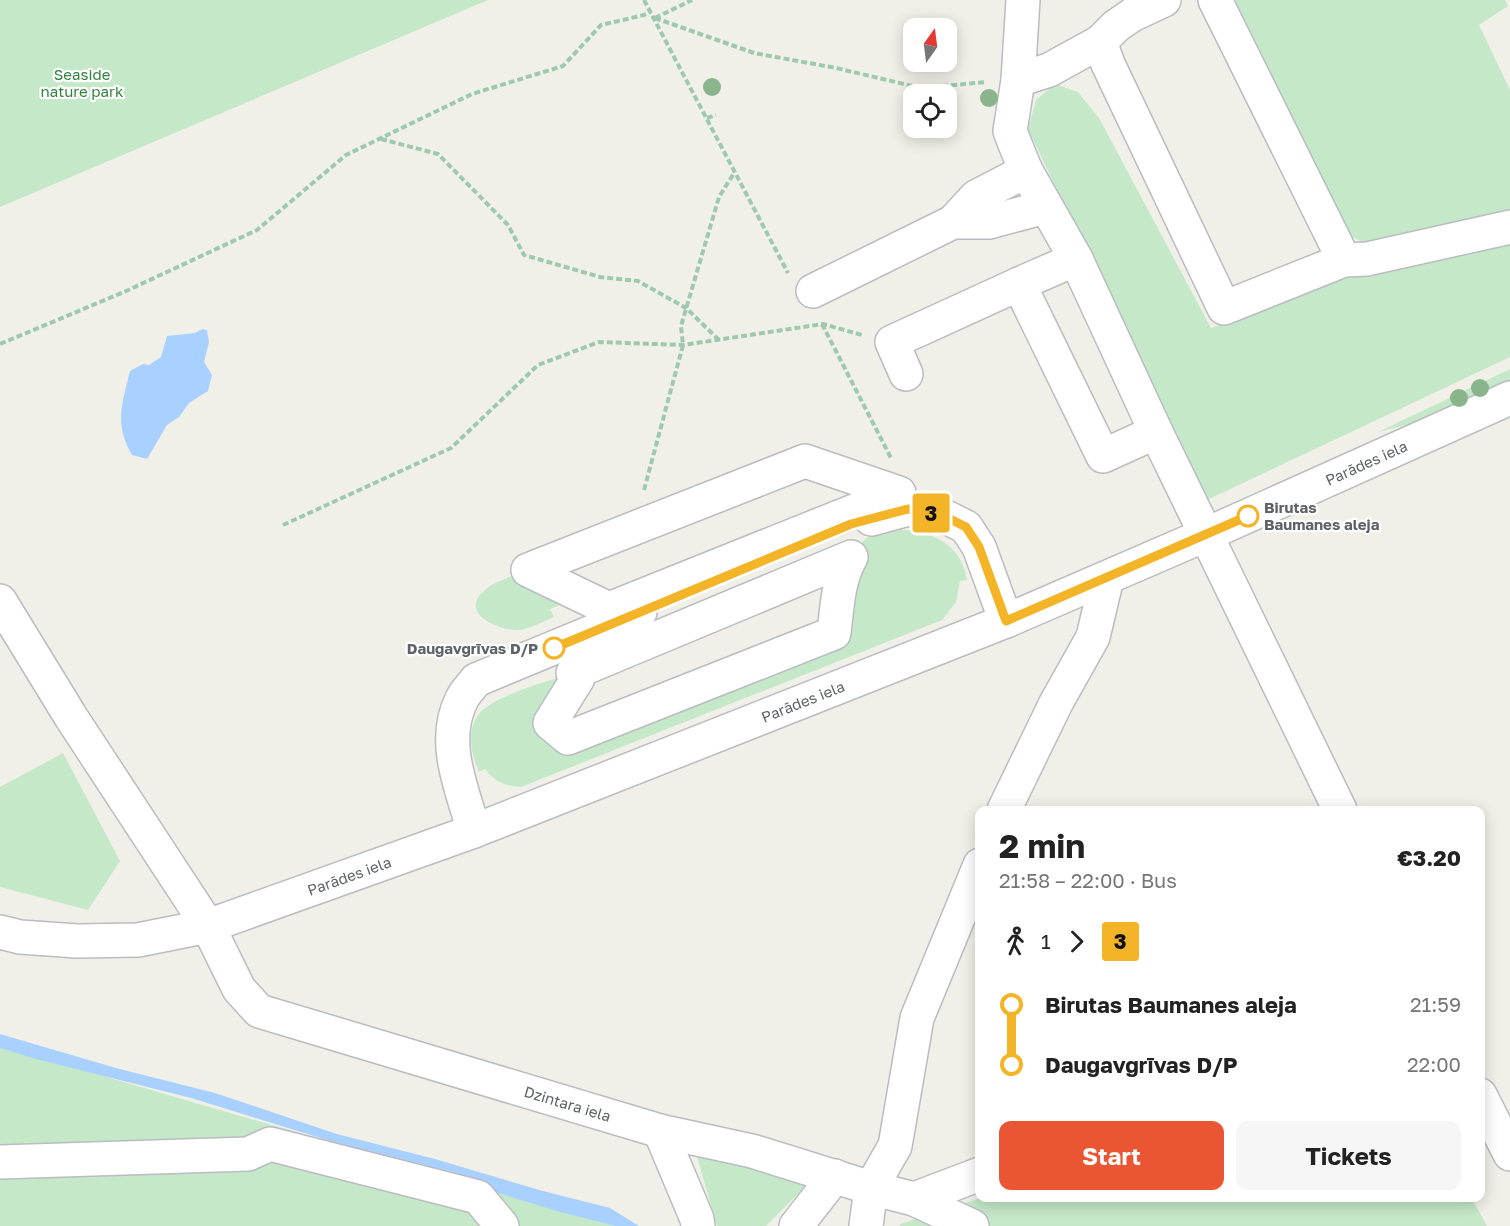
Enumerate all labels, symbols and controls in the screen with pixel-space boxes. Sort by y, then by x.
north arrow [903,18,957,72]
map controls [903,18,957,138]
park label: Seaside nature park [41,65,124,100]
button: locate [903,84,957,138]
street label: Parādes iela [1322,436,1410,489]
line badge: 3 [912,494,950,532]
place label: Birutas Baumanes aleja [1264,498,1380,533]
text: 3 [925,500,937,526]
marker: Birutas Baumanes aleja [1237,505,1259,527]
marker: Daugavgrīvas D/P [543,637,565,659]
place label: Daugavgrīvas D/P [407,639,538,657]
street label: Parādes iela [758,677,847,726]
text: 2 min [999,826,1085,865]
text: €3.20 [1397,844,1461,871]
street label: Parādes iela [305,852,394,899]
text: 21:58 – 22:00 · Bus [999,868,1177,892]
icon: walk [999,925,1032,958]
icon: forward [1060,925,1093,958]
text: 3 [1114,928,1127,954]
text: 1 [1041,929,1051,953]
text: Birutas Baumanes aleja [1045,991,1297,1018]
text: 21:59 [1410,992,1461,1016]
text: Daugavgrīvas D/P [1045,1051,1237,1078]
text: 22:00 [1407,1052,1461,1076]
street label: Dzintara iela [522,1082,613,1125]
button: Start [999,1121,1224,1190]
button: Tickets [1236,1121,1461,1190]

